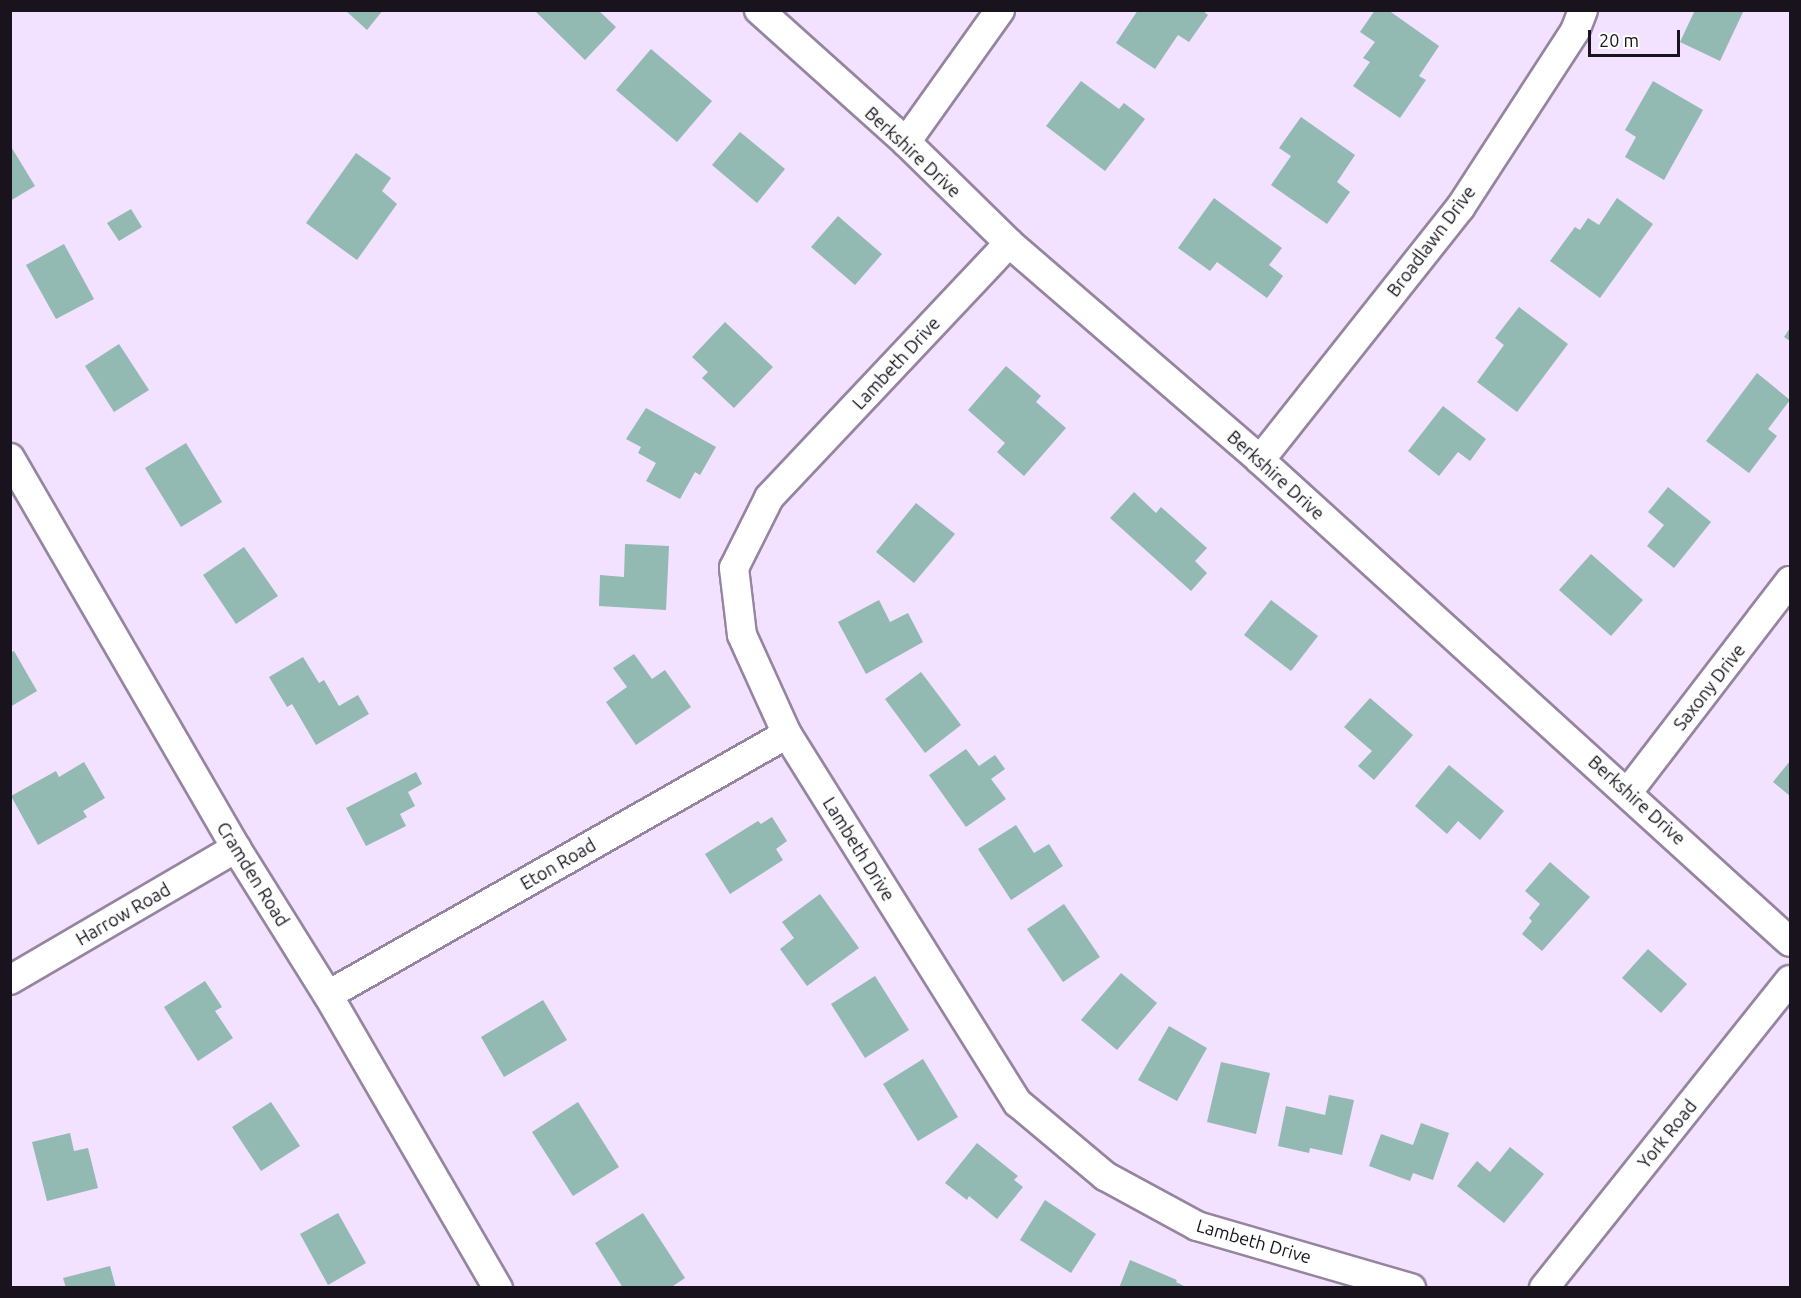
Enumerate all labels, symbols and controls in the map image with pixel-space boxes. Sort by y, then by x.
scale bar [1591,18,1682,56]
text: 20 m [1599,30,1639,50]
street label: Berkshire Drive [861,102,965,202]
street label: Broadlawn Drive [1382,181,1480,301]
street label: Lambeth Drive [848,312,944,414]
street label: Berkshire Drive [1223,426,1329,524]
street label: Saxony Drive [1669,640,1749,734]
street label: Berkshire Drive [1584,751,1690,849]
street label: Lambeth Drive [818,793,900,905]
street label: Cramden Road [212,818,294,930]
street label: Eton Road [516,834,600,894]
street label: Harrow Road [72,878,174,950]
street label: York Road [1633,1095,1701,1173]
street label: Lambeth Drive [1194,1214,1314,1268]

